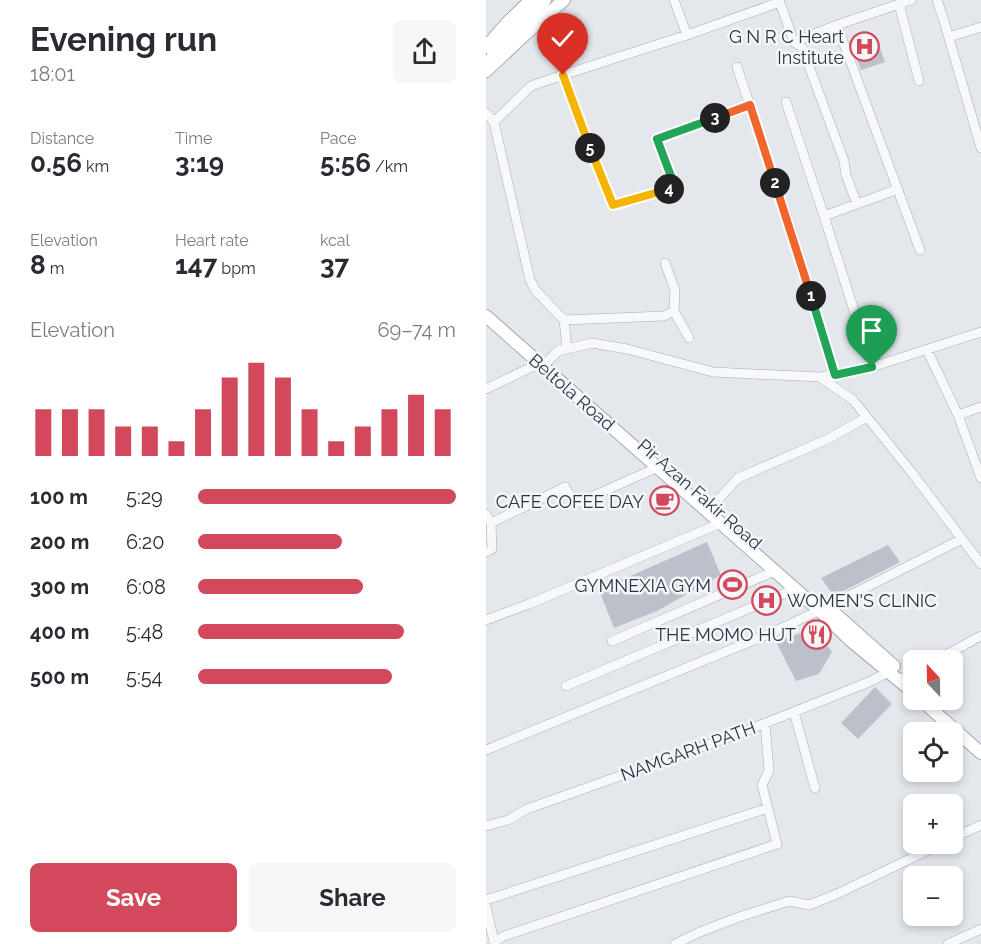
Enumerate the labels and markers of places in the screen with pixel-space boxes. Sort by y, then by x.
pin [537,13,588,75]
place label: G N R C Heart Institute [729,26,844,68]
hospital icon: G N R C Heart Institute [849,30,881,62]
pin: 3 [700,103,730,133]
pin: 5 [575,133,605,163]
pin: 2 [760,168,790,198]
pin: 4 [654,174,684,204]
pin: 1 [796,281,826,311]
pin [846,305,897,367]
cafe icon: CAFE COFEE DAY [649,485,681,517]
place label: CAFE COFEE DAY [496,491,644,512]
sports icon: GYMNEXIA GYM [716,569,748,601]
place label: GYMNEXIA GYM [575,575,711,596]
hospital icon: WOMEN'S CLINIC [750,584,782,616]
place label: WOMEN'S CLINIC [787,590,937,611]
restaurant icon: THE MOMO HUT [801,618,833,650]
place label: THE MOMO HUT [655,624,796,645]

